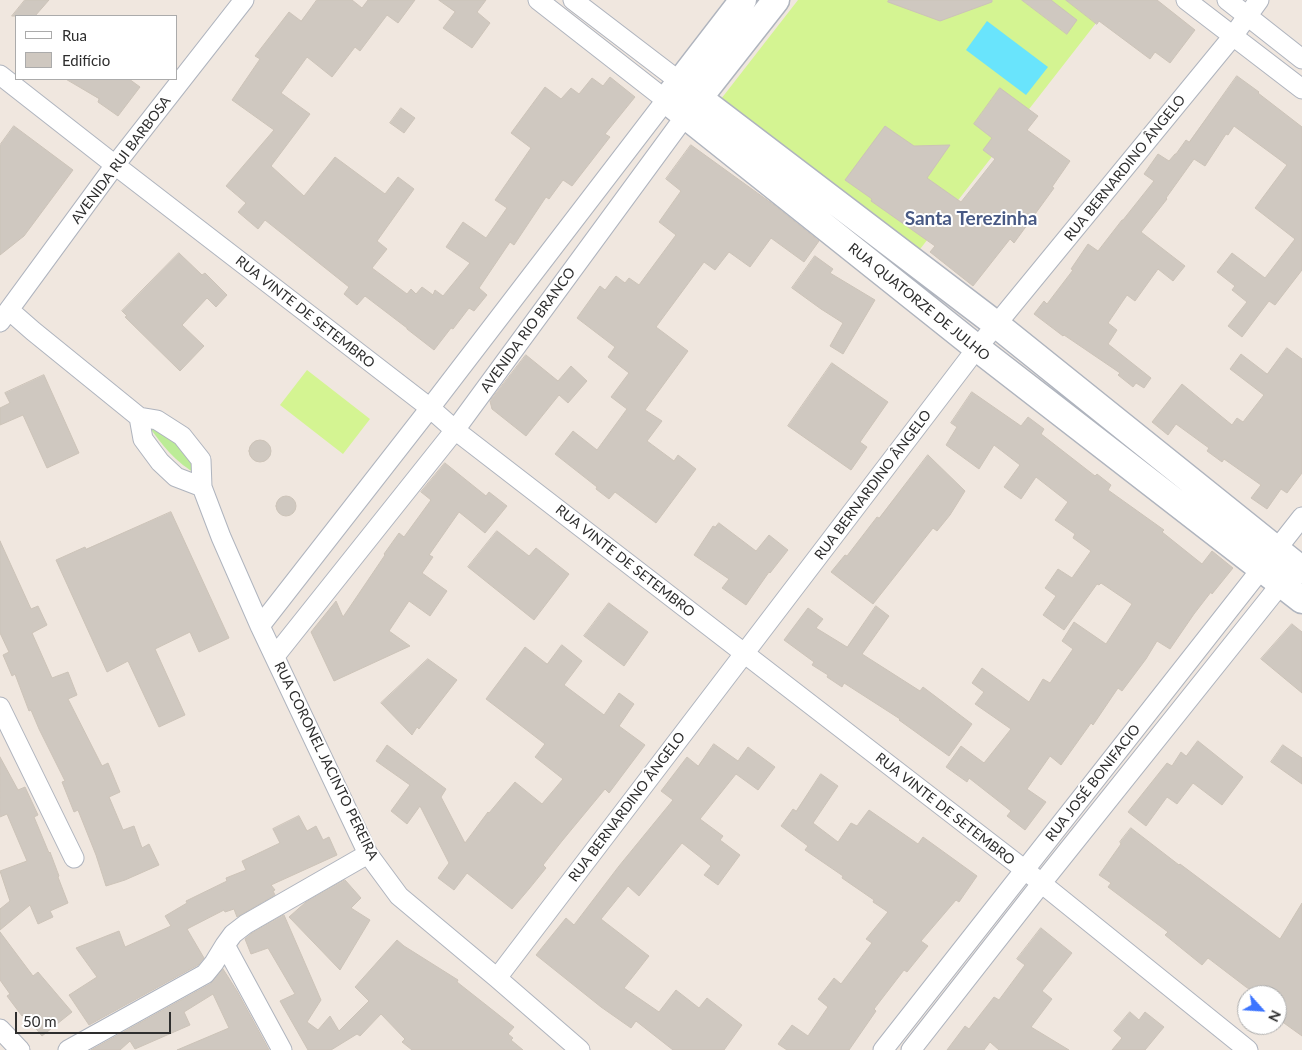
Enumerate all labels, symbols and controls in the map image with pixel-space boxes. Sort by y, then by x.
legend [15,15,178,80]
text: Rua [62,26,87,44]
text: Edifício [62,51,110,69]
street label: RUA BERNARDINO ÂNGELO [1061,92,1189,244]
street label: AVENIDA RUI BARBOSA [68,93,174,227]
district label: Santa Terezinha [905,208,1037,230]
street label: RUA QUATORZE DE JULHO [845,240,993,364]
street label: RUA VINTE DE SETEMBRO [232,252,378,372]
street label: AVENIDA RIO BRANCO [477,264,579,396]
street label: RUA BERNARDINO ÂNGELO [811,407,935,563]
street label: RUA VINTE DE SETEMBRO [552,501,698,621]
street label: RUA CORONEL JACINTO PEREIRA [271,659,381,863]
street label: RUA JOSÉ BONIFACIO [1042,721,1144,845]
street label: RUA BERNARDINO ÂNGELO [565,729,689,885]
street label: RUA VINTE DE SETEMBRO [872,749,1018,869]
north arrow [1237,985,1287,1035]
scale bar [18,1002,174,1034]
text: N [1265,1008,1285,1025]
text: 50 m [23,1012,57,1030]

